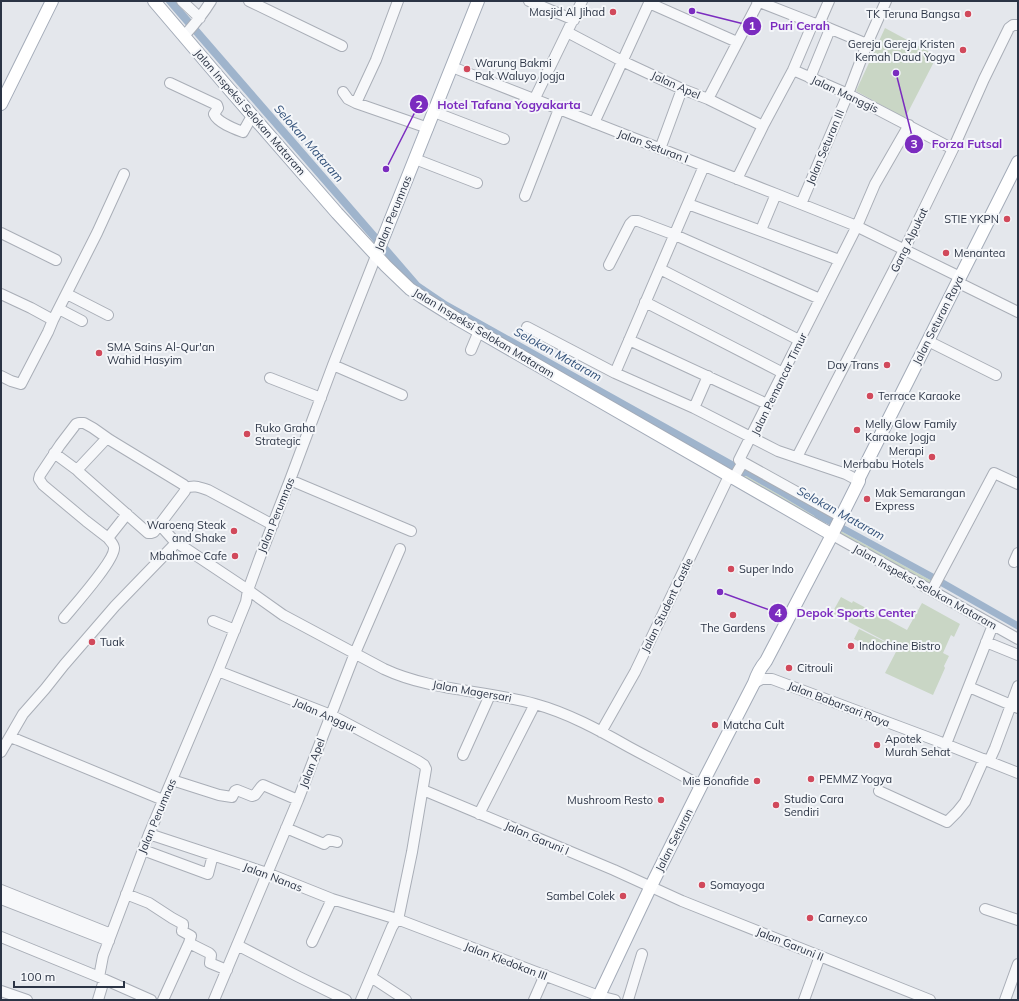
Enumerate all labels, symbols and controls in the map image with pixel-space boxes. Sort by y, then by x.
place label: Masjid Al Jihad [529,5,605,19]
marker: Masjid Al Jihad [608,7,618,17]
place label: TK Teruna Bangsa [866,7,960,21]
marker: TK Teruna Bangsa [963,9,973,19]
callout: Puri Cerah [742,14,838,38]
text: 1 [748,18,756,33]
text: Puri Cerah [770,18,830,33]
place label: Gereja Gereja Kristen Kemah Daud Yogya [848,37,955,64]
marker: Gereja Gereja Kristen Kemah Daud Yogya [958,45,968,55]
street label: Jalan Inspeksi Selokan Mataram [192,46,308,178]
place label: Warung Bakmi Pak Waluyo Jogja [475,56,565,83]
marker: Warung Bakmi Pak Waluyo Jogja [462,64,472,74]
street label: Jalan Apel [649,68,703,102]
street label: Jalan Manggis [809,72,881,116]
callout: Hotel Tafana Yogyakarta [409,92,589,116]
text: 2 [415,97,423,112]
text: Hotel Tafana Yogyakarta [437,97,581,112]
water label: Selokan Mataram [271,101,347,185]
street label: Jalan Seturan III [803,107,847,187]
street label: Jalan Seturan I [616,126,690,166]
callout: Forza Futsal [904,132,1010,156]
text: 3 [910,136,918,151]
text: Forza Futsal [932,136,1002,151]
street label: Jalan Perumnas [371,173,415,253]
street label: Gang Alpukat [887,205,931,275]
place label: STIE YKPN [944,212,999,226]
marker: STIE YKPN [1002,214,1012,224]
place label: Menantea [954,246,1005,260]
marker: Menantea [941,248,951,258]
street label: Jalan Seturan Raya [909,273,967,367]
street label: Jalan Inspeksi Selokan Mataram [411,285,557,381]
water label: Selokan Mataram [512,324,604,384]
street label: Jalan Pemancar Timur [748,330,810,438]
place label: SMA Sains Al-Qur'an Wahid Hasyim [107,340,215,367]
marker: SMA Sains Al-Qur'an Wahid Hasyim [94,348,104,358]
place label: Day Trans [827,358,879,372]
marker: Day Trans [882,360,892,370]
place label: Terrace Karaoke [878,389,960,403]
marker: Terrace Karaoke [865,391,875,401]
place label: Melly Glow Family Karaoke Jogja [865,417,957,444]
place label: Ruko Graha Strategic [255,421,315,448]
marker: Melly Glow Family Karaoke Jogja [852,425,862,435]
marker: Ruko Graha Strategic [242,429,252,439]
place label: Merapi Merbabu Hotels [843,444,924,471]
marker: Merapi Merbabu Hotels [927,452,937,462]
street label: Jalan Perumnas [254,475,298,555]
water label: Selokan Mataram [794,483,888,543]
place label: Mak Semarangan Express [875,486,965,513]
marker: Mak Semarangan Express [862,494,872,504]
place label: Waroeng Steak and Shake [147,518,226,545]
marker: Waroeng Steak and Shake [229,526,239,536]
street label: Jalan Inspeksi Selokan Mataram [851,541,999,633]
place label: Mbahmoe Cafe [150,549,227,563]
marker: Mbahmoe Cafe [230,551,240,561]
street label: Jalan Student Castle [638,555,696,655]
place label: Super Indo [739,562,794,576]
marker: Super Indo [726,564,736,574]
callout: Depok Sports Center [768,601,923,625]
text: 4 [774,605,782,620]
text: Depok Sports Center [797,605,916,620]
marker: The Gardens [728,610,738,620]
place label: The Gardens [701,621,766,635]
place label: Tuak [100,635,125,649]
marker: Tuak [87,637,97,647]
place label: Indochine Bistro [859,639,941,653]
marker: Indochine Bistro [846,641,856,651]
place label: Citrouli [797,661,833,675]
marker: Citrouli [784,663,794,673]
street label: Jalan Magersari [431,677,513,705]
street label: Jalan Babarsari Raya [786,678,892,730]
street label: Jalan Anggur [292,695,358,735]
place label: Matcha Cult [723,718,785,732]
marker: Matcha Cult [710,720,720,730]
place label: Apotek Murah Sehat [885,732,951,759]
street label: Jalan Apel [296,736,328,790]
marker: Apotek Murah Sehat [872,740,882,750]
place label: PEMMZ Yogya [819,772,892,786]
place label: Mie Bonafide [682,774,749,788]
marker: PEMMZ Yogya [806,774,816,784]
street label: Jalan Perumnas [135,776,179,856]
marker: Mie Bonafide [752,776,762,786]
place label: Studio Cara Sendiri [784,792,844,819]
place label: Mushroom Resto [567,793,653,807]
marker: Mushroom Resto [656,795,666,805]
marker: Studio Cara Sendiri [771,800,781,810]
street label: Jalan Seturan [652,806,696,874]
street label: Jalan Garuni I [503,818,571,858]
street label: Jalan Nanas [242,859,304,895]
place label: Somayoga [710,878,765,892]
marker: Somayoga [697,880,707,890]
place label: Sambel Colek [546,889,615,903]
marker: Sambel Colek [618,891,628,901]
place label: Carney.co [818,911,867,925]
marker: Carney.co [805,913,815,923]
street label: Jalan Garuni II [754,924,826,964]
street label: Jalan Kledokan III [463,939,549,983]
scale bar [14,963,124,989]
text: 100 m [20,969,55,984]

